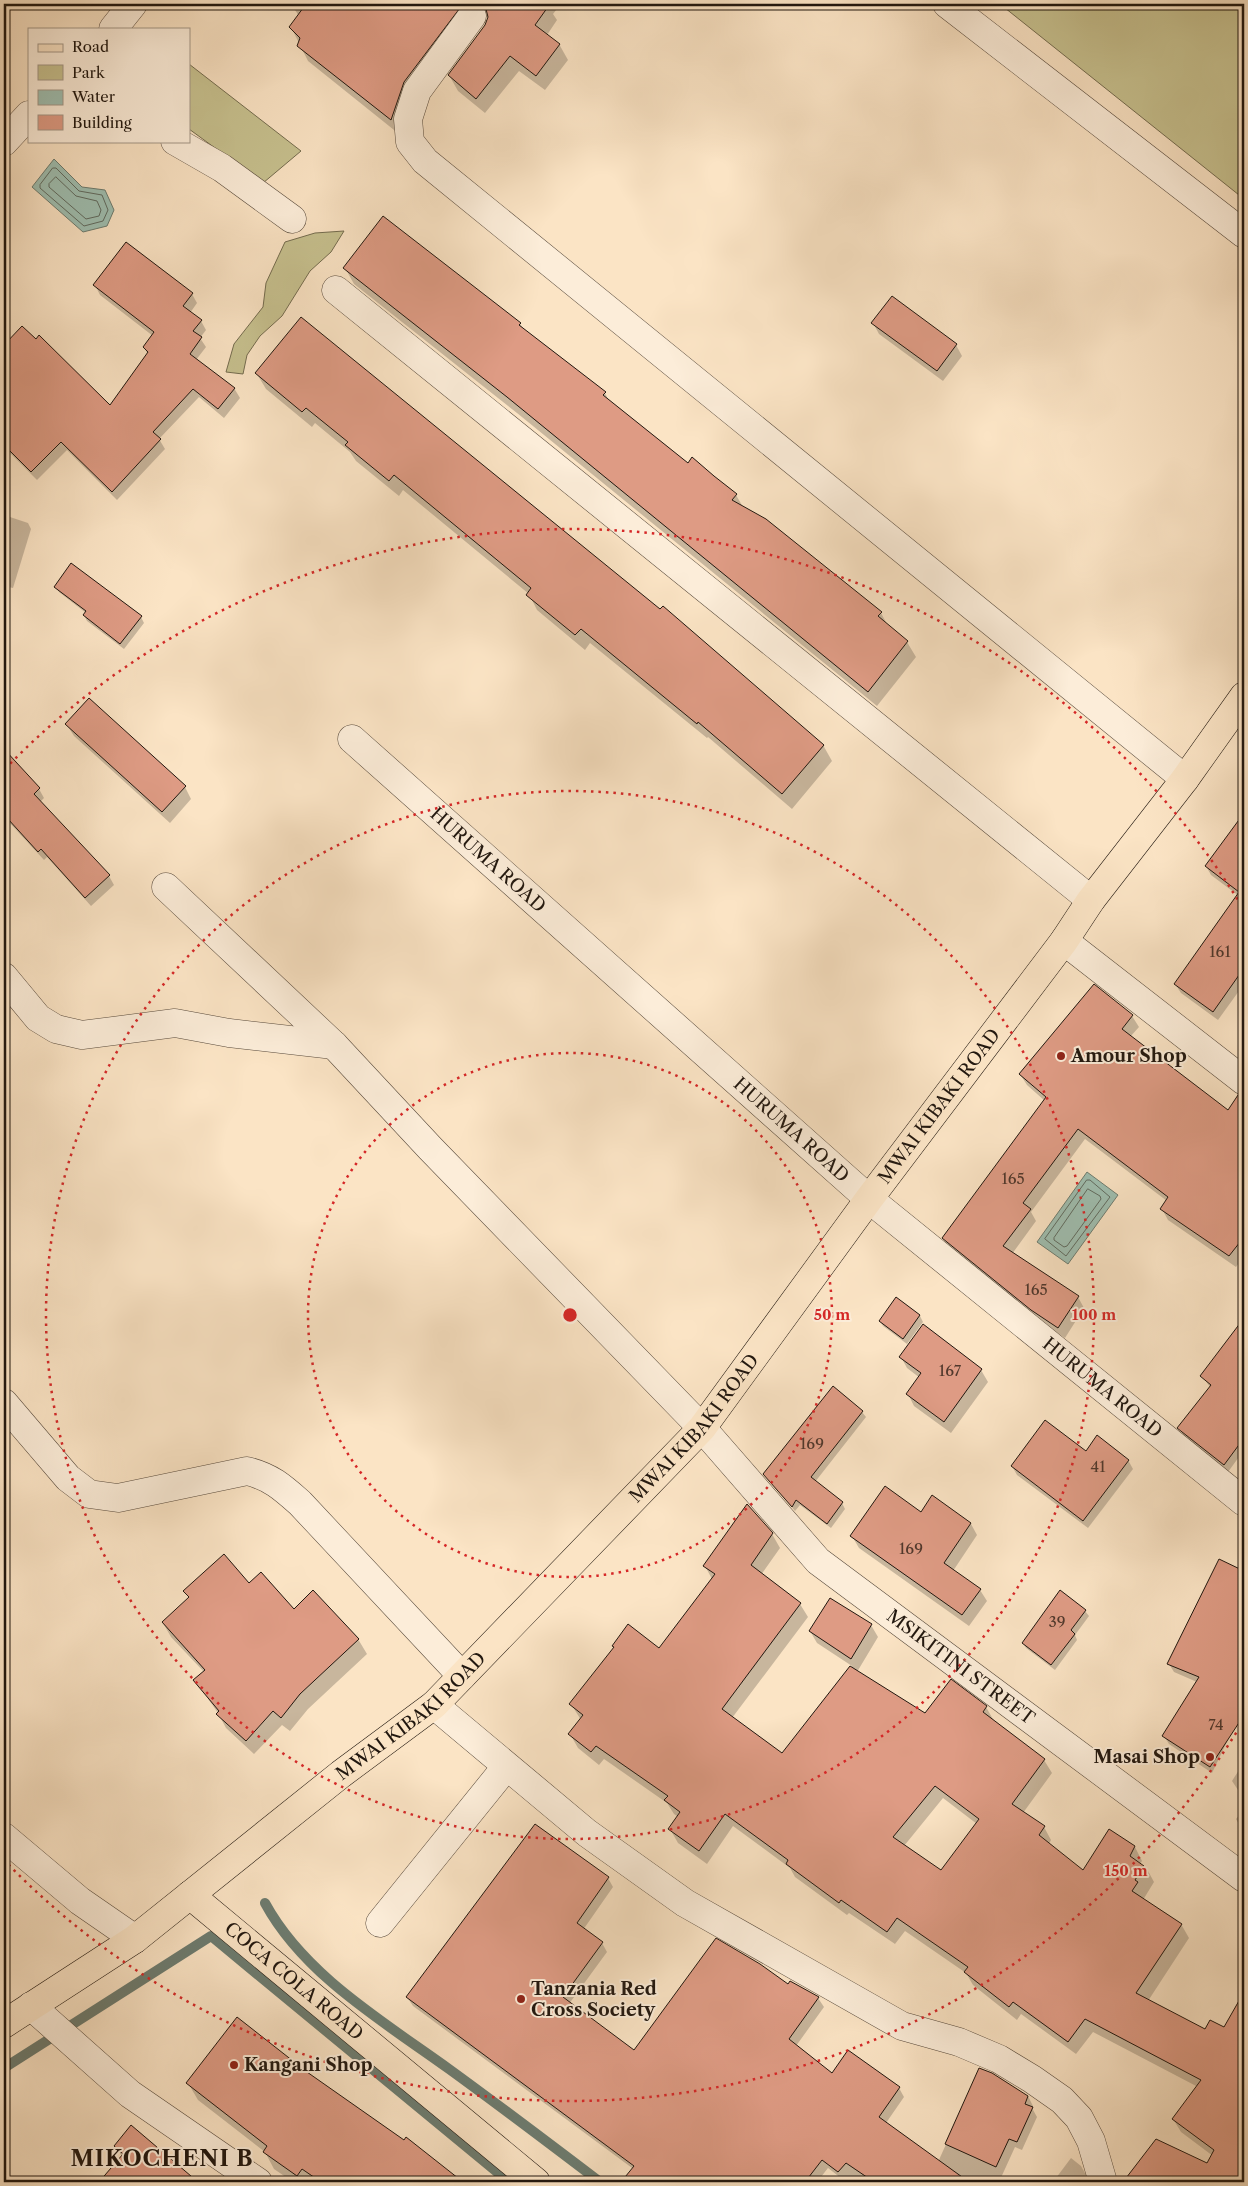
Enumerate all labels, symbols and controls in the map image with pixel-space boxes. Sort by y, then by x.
legend [28,28,190,142]
text: Road [72,37,109,56]
text: Park [72,63,106,82]
text: Water [71,87,116,106]
text: Building [72,113,132,132]
street label: HURUMA ROAD [426,803,550,917]
house number: 161 [1209,942,1231,961]
street label: MWAI KIBAKI ROAD [873,1024,1005,1188]
place label: Amour Shop [1070,1045,1187,1067]
marker: Amour Shop [1055,1050,1067,1062]
street label: HURUMA ROAD [729,1073,854,1187]
house number: 165 [1001,1169,1025,1188]
house number: 165 [1024,1280,1048,1299]
text: 50 m [814,1305,850,1324]
text: 100 m [1072,1305,1116,1324]
centre of rings [561,1306,579,1324]
street label: HURUMA ROAD [1038,1333,1166,1442]
street label: MWAI KIBAKI ROAD [625,1350,763,1507]
house number: 167 [939,1361,962,1380]
house number: 169 [800,1434,824,1453]
house number: 41 [1091,1457,1106,1476]
house number: 169 [899,1539,923,1558]
street label: MSIKITINI STREET [882,1605,1039,1730]
house number: 39 [1048,1612,1066,1631]
street label: MWAI KIBAKI ROAD [332,1647,490,1785]
house number: 74 [1208,1715,1224,1734]
place label: Masai Shop [1094,1746,1200,1768]
marker: Masai Shop [1204,1751,1216,1763]
text: 150 m [1104,1861,1148,1880]
street label: COCA COLA ROAD [220,1917,368,2045]
place label: Tanzania Red Cross Society [531,1978,657,2021]
marker: Tanzania Red Cross Society [515,1993,527,2005]
place label: Kangani Shop [244,2054,373,2076]
marker: Kangani Shop [228,2059,240,2071]
district label: MIKOCHENI B [70,2145,254,2172]

